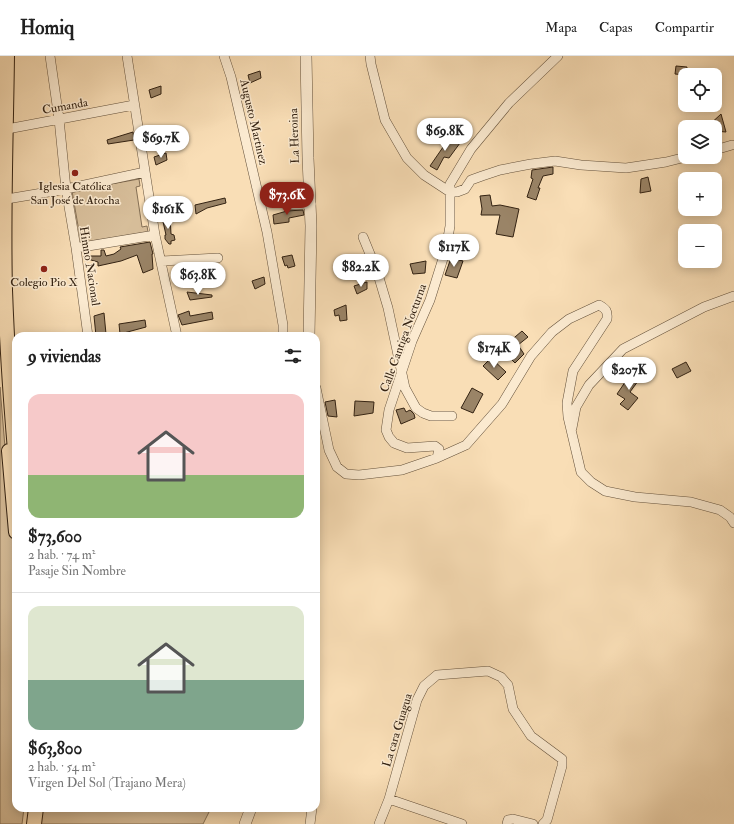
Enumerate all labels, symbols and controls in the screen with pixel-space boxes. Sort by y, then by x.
text: Homiq [20,16,74,40]
text: Mapa [545,19,577,36]
text: Capas [599,19,633,36]
text: Compartir [655,19,714,36]
map controls [678,68,722,268]
button: locate [678,68,722,112]
street label: Augusto Martinez [236,77,271,167]
street label: Cumanda [41,95,90,118]
street label: La Heroina [286,107,303,164]
pin: $69.8K [412,118,478,152]
button: layers [678,120,722,164]
text: $69.8K [426,123,464,139]
pin: $69.7K [128,125,194,159]
text: $69.7K [142,130,180,146]
marker: Iglesia Católica San José de Atocha [70,168,80,178]
button: + [678,172,722,216]
place label: Iglesia Católica San José de Atocha [30,179,121,208]
pin: $73.6K [254,182,320,216]
text: $73.6K [269,187,305,203]
pin: $161K [140,196,196,230]
text: $161K [152,201,184,217]
button: − [678,224,722,268]
street label: Himno Nacional [76,225,103,307]
pin: $117K [426,234,482,268]
text: $117K [438,239,470,255]
pin: $82.2K [328,254,394,288]
text: $82.2K [342,259,380,275]
pin: $63.8K [165,262,231,296]
marker: Colegio Pio X [39,264,49,274]
text: $63.8K [180,267,216,283]
place label: Colegio Pio X [10,275,79,290]
street label: Calle Cantiga Nocturna [377,281,430,394]
pin: $174K [466,335,522,369]
text: $174K [477,340,511,356]
icon: filters [282,345,304,367]
text: 9 viviendas [28,346,101,367]
pin: $207K [601,357,657,391]
text: $207K [611,362,647,378]
icon: home [130,420,202,492]
text: $73,600 [28,526,82,547]
text: 2 hab. · 74 m² [28,547,96,563]
text: Pasaje Sin Nombre [28,563,126,579]
icon: home [130,632,202,704]
street label: La cara Guagua [379,690,416,769]
text: $63,800 [28,738,82,759]
text: 2 hab. · 54 m² [28,759,95,775]
text: Virgen Del Sol (Trajano Mera) [28,775,186,791]

